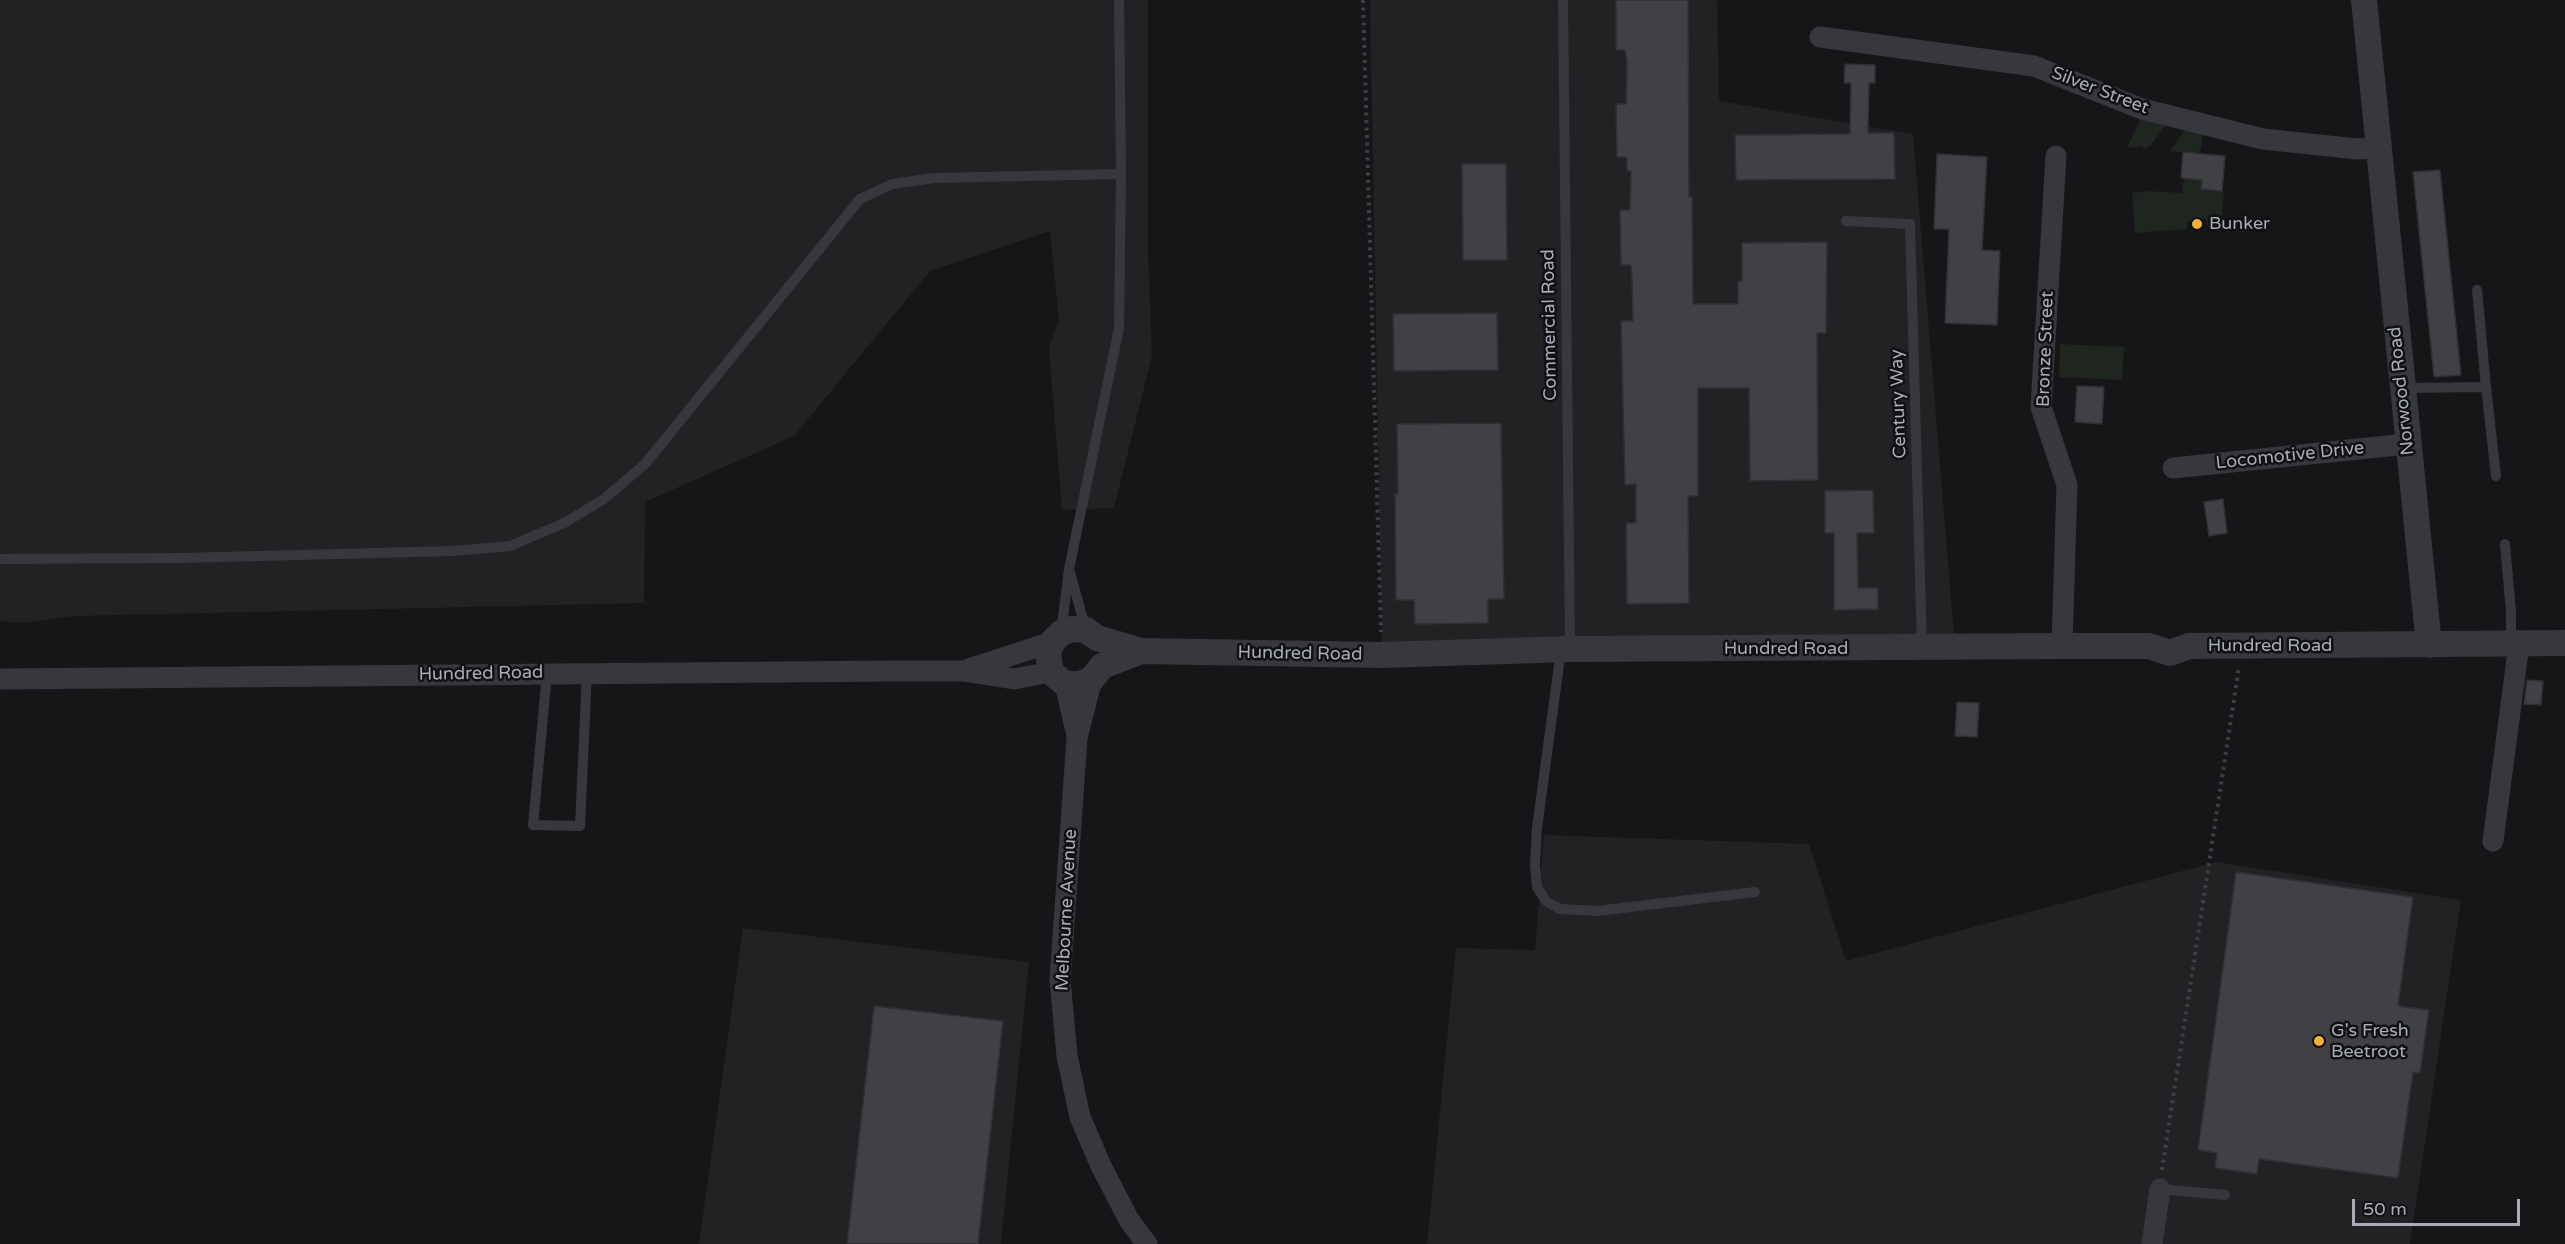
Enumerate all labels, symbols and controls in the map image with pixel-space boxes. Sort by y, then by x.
street label: Silver Street [2048,63,2152,119]
place label: Bunker [2209,213,2270,235]
marker: Bunker [2190,217,2204,231]
street label: Commercial Road [1538,249,1562,401]
street label: Bronze Street [2033,291,2059,407]
street label: Norwood Road [2384,326,2420,456]
street label: Century Way [1886,349,1912,459]
street label: Locomotive Drive [2215,437,2365,475]
street label: Hundred Road [2208,635,2332,657]
street label: Hundred Road [1724,638,1848,660]
street label: Hundred Road [1237,642,1363,666]
street label: Hundred Road [418,662,544,686]
street label: Melbourne Avenue [1052,828,1082,992]
place label: G's Fresh Beetroot [2331,1020,2409,1062]
marker: G's Fresh Beetroot [2312,1034,2326,1048]
scale bar [2355,1187,2523,1225]
text: 50 m [2363,1198,2407,1220]

